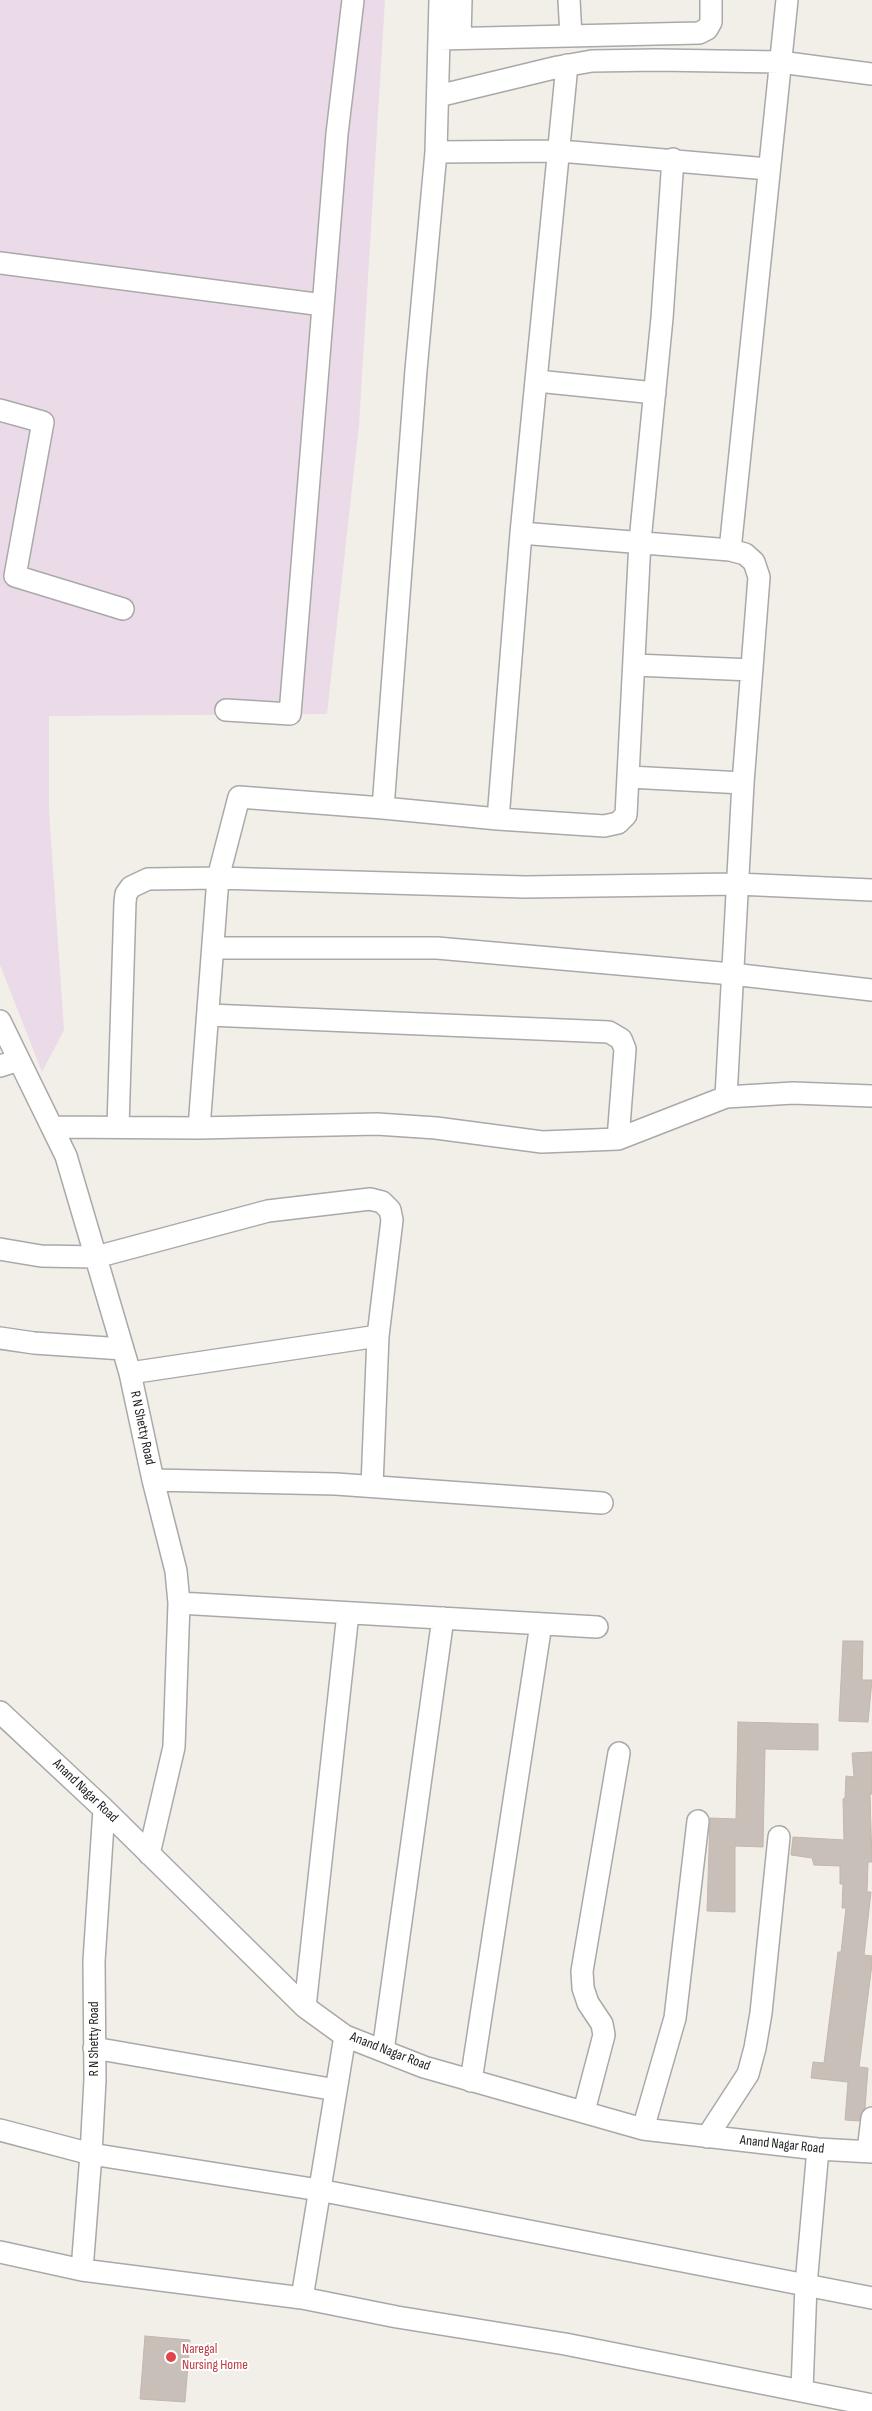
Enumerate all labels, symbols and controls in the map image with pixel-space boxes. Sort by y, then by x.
street label: R N Shetty Road [126,1390,158,1466]
street label: Anand Nagar Road [49,1756,121,1826]
street label: R N Shetty Road [86,2001,102,2077]
street label: Anand Nagar Road [348,2029,432,2075]
street label: Anand Nagar Road [739,2132,825,2158]
place label: Naregal Nursing Home [182,2341,248,2374]
marker: Naregal Nursing Home [164,2350,178,2364]

